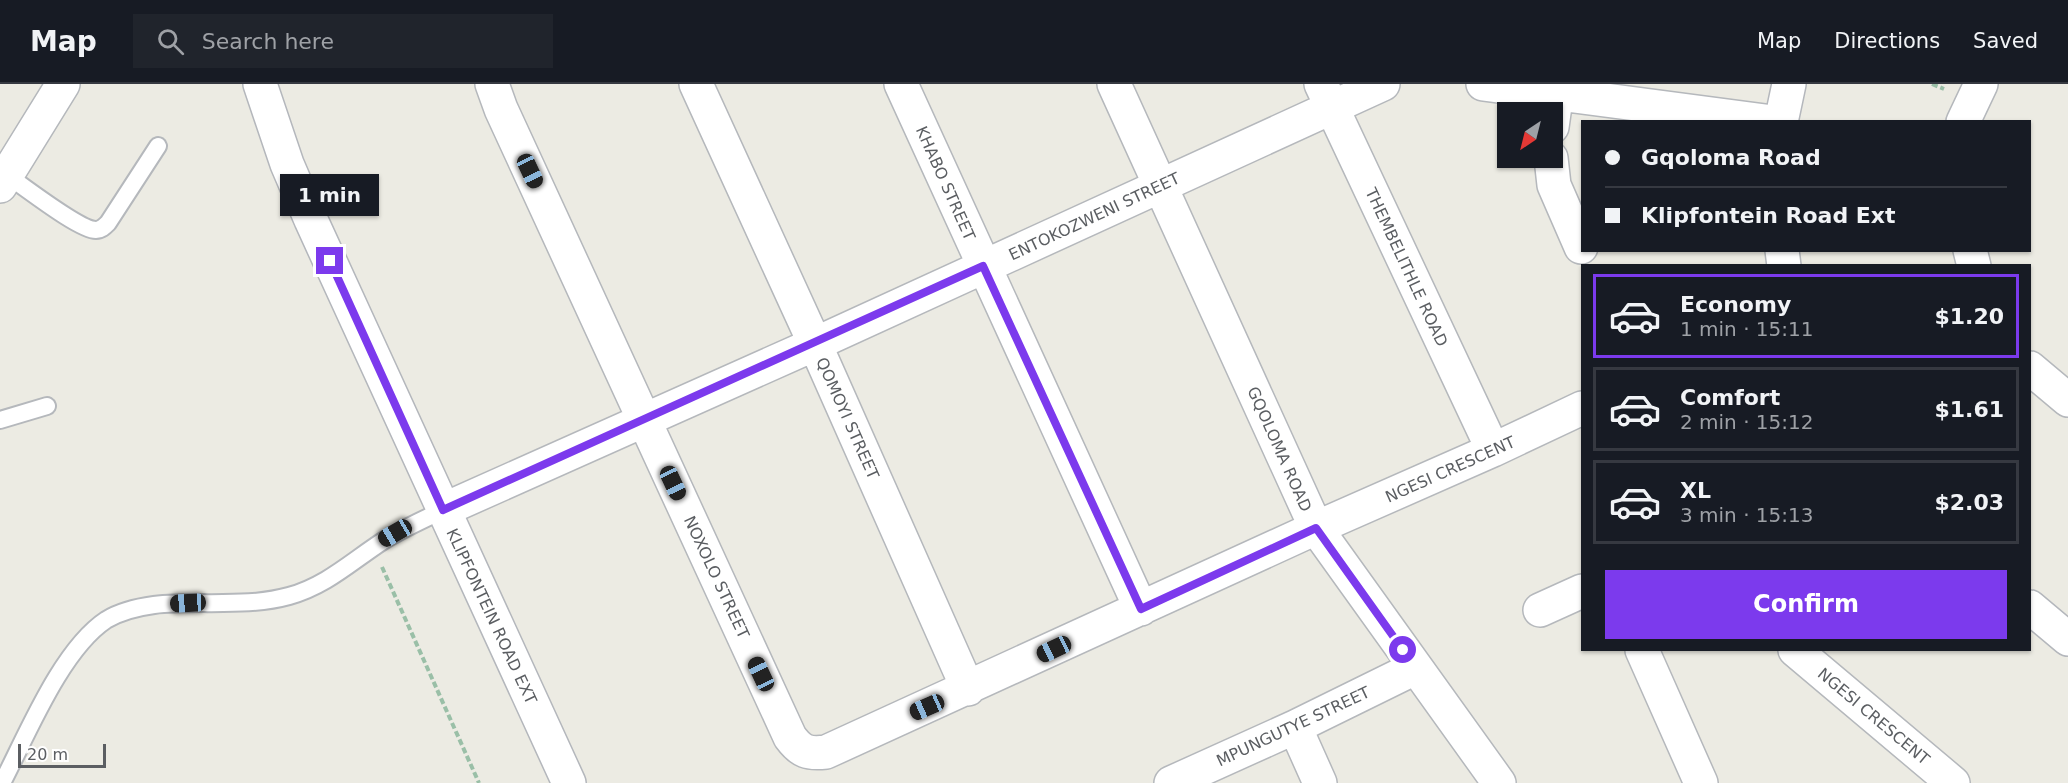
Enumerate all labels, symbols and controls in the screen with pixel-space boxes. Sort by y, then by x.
search box [133,14,553,68]
text: Map [30,25,97,58]
icon: search [154,25,187,58]
text: Search here [202,29,334,54]
text: Map [1757,29,1801,53]
text: Directions [1834,29,1940,53]
text: Saved [1973,29,2038,53]
north arrow [1497,102,1563,168]
map controls [1497,102,1563,168]
street label: KHABO STREET [912,123,979,243]
text: Gqoloma Road [1641,145,1821,170]
car [514,151,546,191]
street label: ENTOKOZWENI STREET [1006,168,1183,264]
callout: 1 min [280,174,380,216]
text: 1 min [298,183,361,207]
street label: THEMBELITHLE ROAD [1361,184,1452,350]
text: Klipfontein Road Ext [1641,203,1896,228]
route end [316,247,343,274]
icon: car [1608,289,1662,343]
text: Economy [1680,292,1791,317]
text: $1.20 [1934,304,2004,329]
text: 1 min · 15:11 [1680,317,1814,341]
street label: QOMOYI STREET [812,354,883,482]
icon: car [1608,382,1662,436]
street label: GQOLOMA ROAD [1243,384,1316,515]
text: Comfort [1680,385,1780,410]
text: $1.61 [1934,397,2004,422]
text: 2 min · 15:12 [1680,410,1814,434]
street label: NGESI CRESCENT [1382,432,1518,507]
car [657,463,689,503]
icon: car [1608,475,1662,529]
text: XL [1680,478,1711,503]
text: $2.03 [1934,490,2004,515]
text: 3 min · 15:13 [1680,503,1814,527]
street label: NOXOLO STREET [680,513,753,642]
car [375,516,415,550]
street label: KLIPFONTEIN ROAD EXT [442,525,541,707]
button: Confirm [1605,570,2007,639]
car [170,593,206,613]
car [1034,633,1074,665]
route start [1389,636,1416,663]
car [745,654,777,694]
street label: NGESI CRESCENT [1814,664,1934,769]
street label: MPUNGUTYE STREET [1214,682,1373,770]
car [907,691,947,723]
scale bar [18,741,106,768]
text: 20 m [27,745,68,764]

